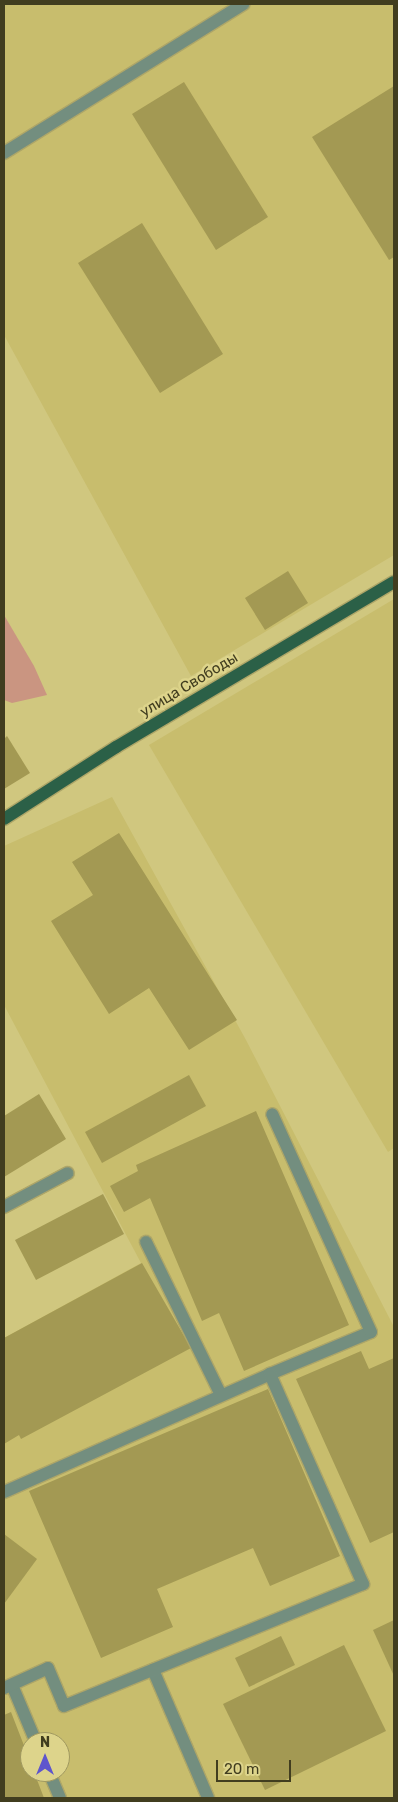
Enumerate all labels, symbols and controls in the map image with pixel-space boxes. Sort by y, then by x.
street label: улица Свободы [137,649,241,721]
north arrow [20,1732,70,1782]
text: N [40,1734,50,1751]
scale bar [218,1750,293,1782]
text: 20 m [224,1760,259,1778]

